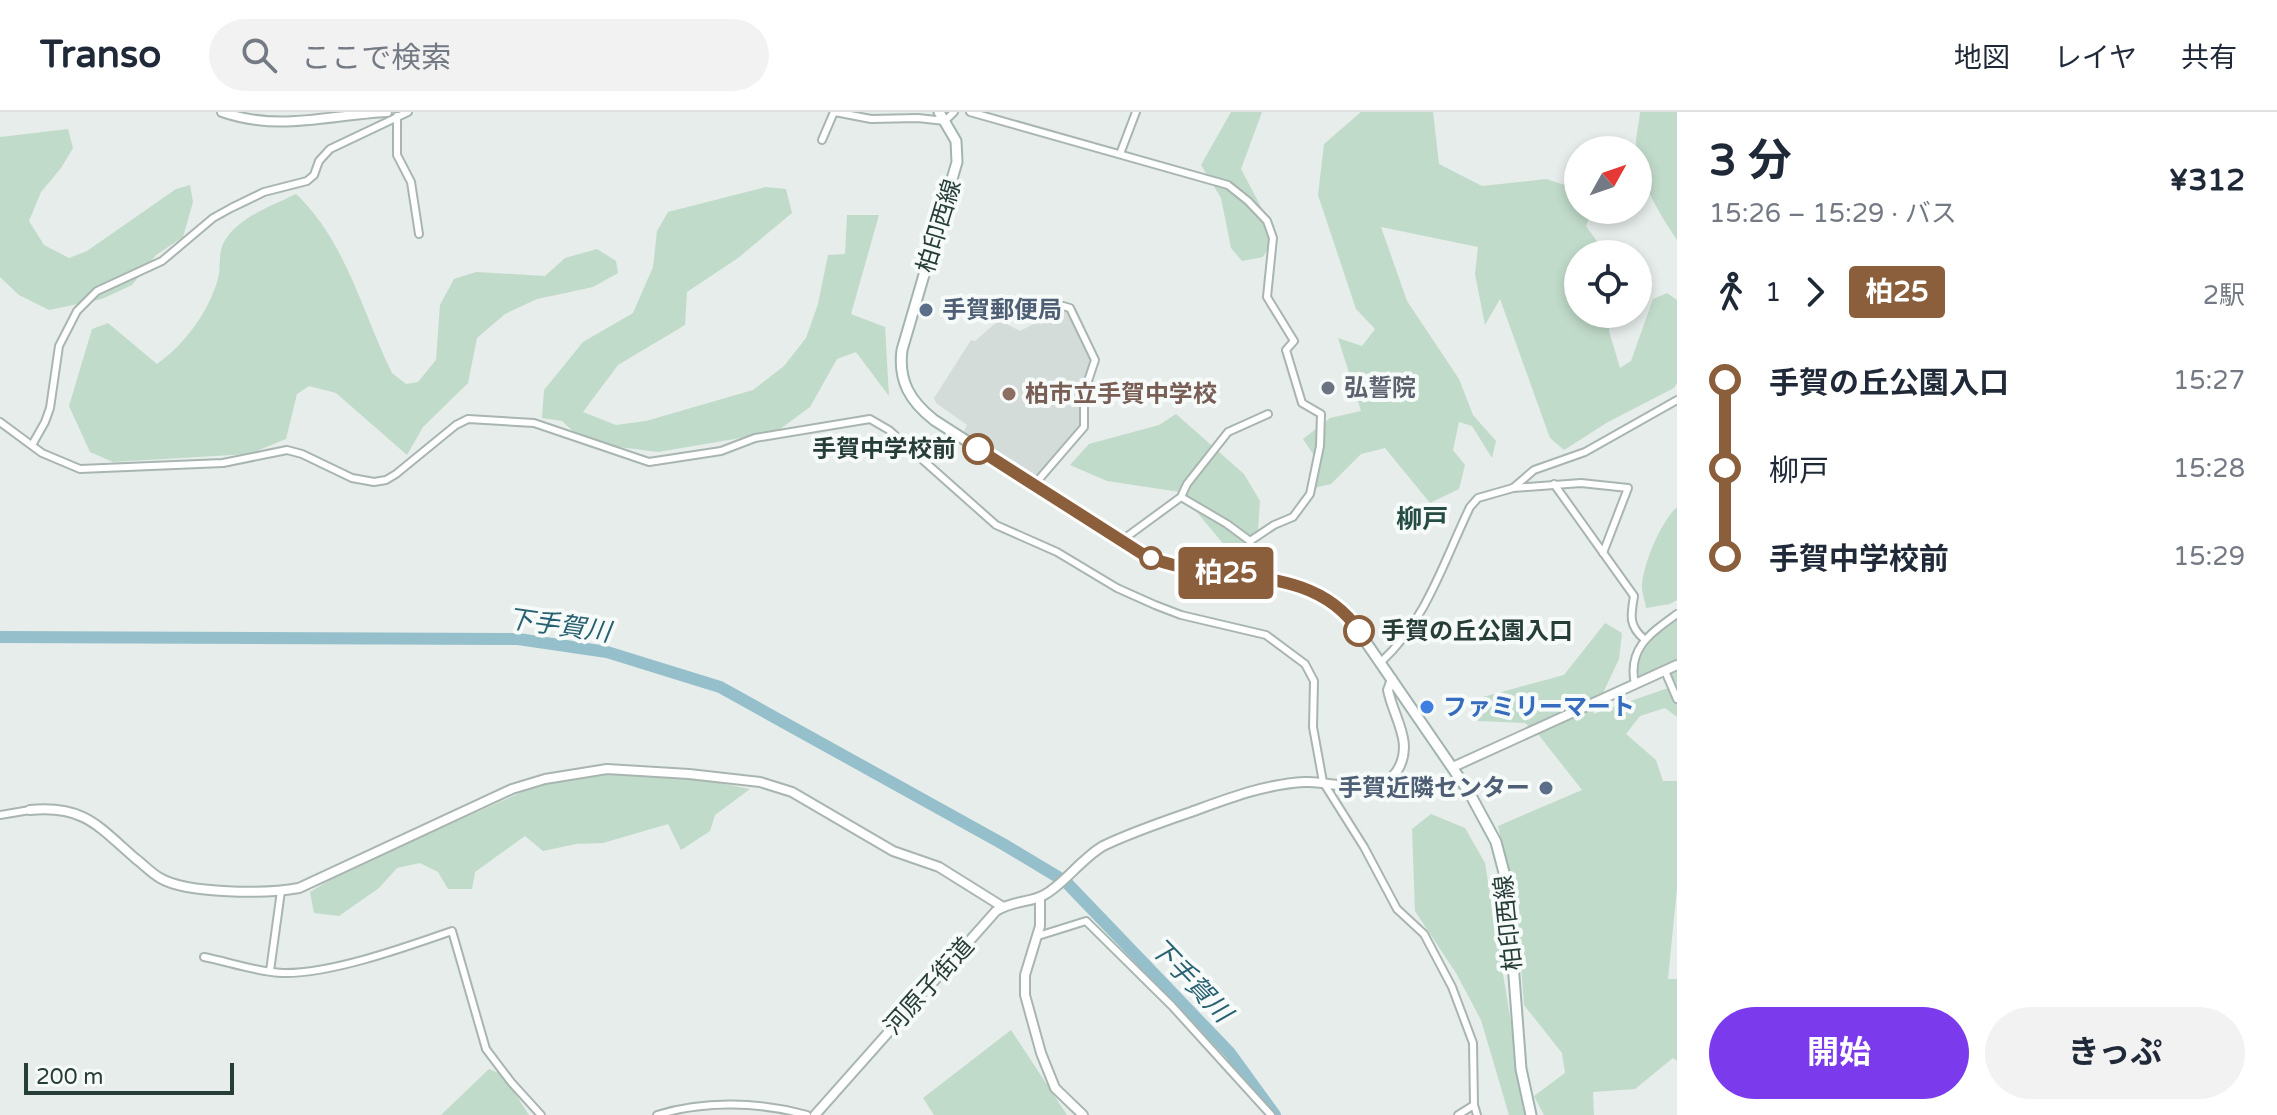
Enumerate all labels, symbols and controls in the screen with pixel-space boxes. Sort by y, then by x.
search box [209,19,769,91]
text: Transo [40,32,161,78]
icon: search [237,33,281,77]
text: ここで検索 [301,40,451,77]
text: 地図 [1954,41,2010,75]
text: レイヤ [2054,41,2137,75]
text: 共有 [2181,41,2237,75]
text: 3 分 [1709,135,1792,188]
north arrow [1564,136,1652,224]
map controls [1564,136,1652,328]
text: ¥312 [2169,162,2245,199]
street label: 柏印西線 [912,176,967,276]
text: 15:26 – 15:29 · バス [1709,198,1957,229]
button: locate [1564,240,1652,328]
icon: walk [1709,270,1753,314]
icon: forward [1793,270,1837,314]
text: 柏25 [1865,275,1929,309]
text: 1 [1765,277,1781,308]
text: 2駅 [2203,280,2245,311]
place label: 手賀郵便局 [942,296,1062,325]
marker: 手賀郵便局 [917,301,935,319]
text: 手賀の丘公園入口 [1769,365,2009,402]
text: 15:27 [2173,365,2245,396]
place label: 弘誓院 [1344,374,1416,403]
marker: 弘誓院 [1319,379,1337,397]
place label: 柏市立手賀中学校 [1025,380,1217,409]
marker: 柏市立手賀中学校 [1000,385,1018,403]
marker: 手賀中学校前 [963,434,993,464]
place label: 手賀中学校前 [812,435,956,464]
text: 柳戸 [1769,453,1829,490]
text: 15:28 [2173,453,2245,484]
district label: 柳戸 [1396,504,1448,535]
text: 手賀中学校前 [1769,541,1949,578]
text: 15:29 [2173,541,2245,572]
unlabelled marker [1140,547,1162,569]
line badge: 柏25 [1180,547,1272,599]
text: 柏25 [1194,556,1258,590]
water label: 下手賀川 [505,603,616,648]
marker: 手賀の丘公園入口 [1344,616,1374,646]
place label: 手賀の丘公園入口 [1381,617,1573,646]
place label: ファミリーマート [1443,693,1635,722]
marker: ファミリーマート [1418,698,1436,716]
place label: 手賀近隣センター [1338,774,1530,803]
marker: 手賀近隣センター [1537,779,1555,797]
street label: 柏印西線 [1489,874,1528,972]
street label: 河原子街道 [878,932,980,1041]
water label: 下手賀川 [1143,932,1240,1031]
button: 開始 [1709,1007,1969,1099]
button: きっぷ [1985,1007,2245,1099]
scale bar [24,1059,234,1095]
text: 200 m [36,1064,103,1090]

